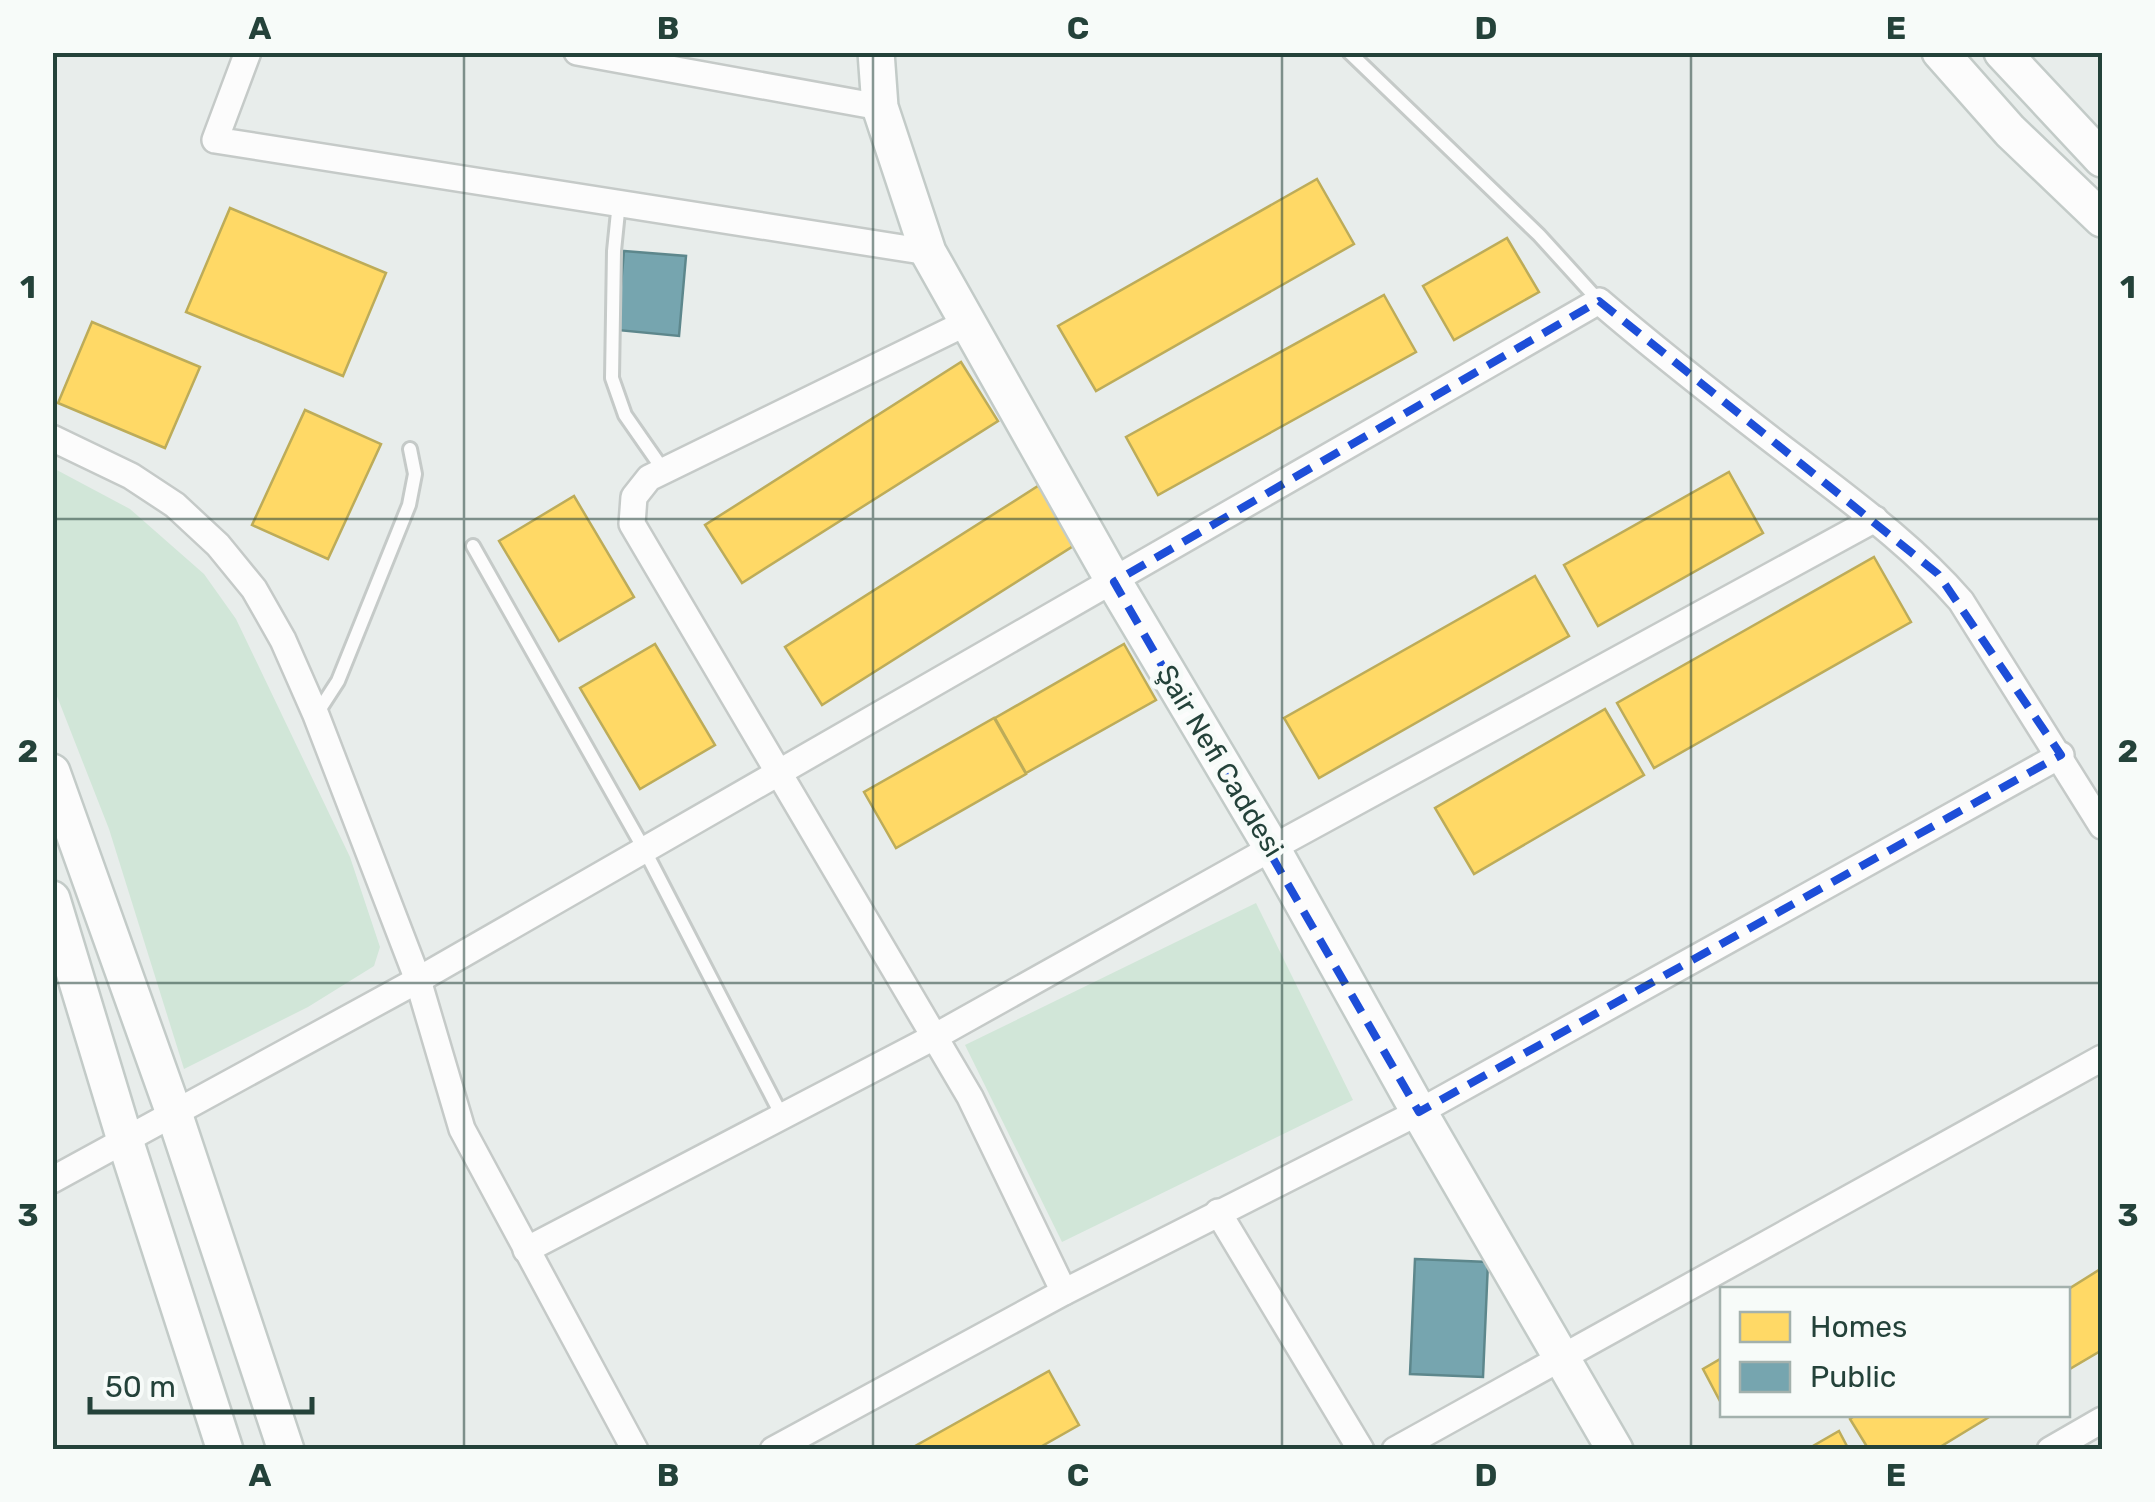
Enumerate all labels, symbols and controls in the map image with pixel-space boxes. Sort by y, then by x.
text: A [249,9,272,47]
text: B [657,9,679,47]
text: C [1067,9,1089,47]
text: D [1475,9,1497,47]
text: E [1886,9,1906,47]
text: 1 [20,268,36,306]
text: 1 [2120,268,2136,306]
street label: Şair Nefi Caddesi [1150,659,1290,863]
text: 2 [18,732,38,770]
text: 2 [2118,732,2138,770]
text: 3 [17,1196,39,1234]
text: 3 [2117,1196,2139,1234]
legend [1720,1287,2070,1417]
text: Homes [1810,1309,1907,1345]
scale bar [90,1352,312,1414]
text: Public [1810,1359,1896,1395]
text: 50 m [105,1369,176,1405]
text: A [249,1456,272,1494]
text: B [657,1456,679,1494]
text: C [1067,1456,1089,1494]
text: D [1475,1456,1497,1494]
text: E [1886,1456,1906,1494]

